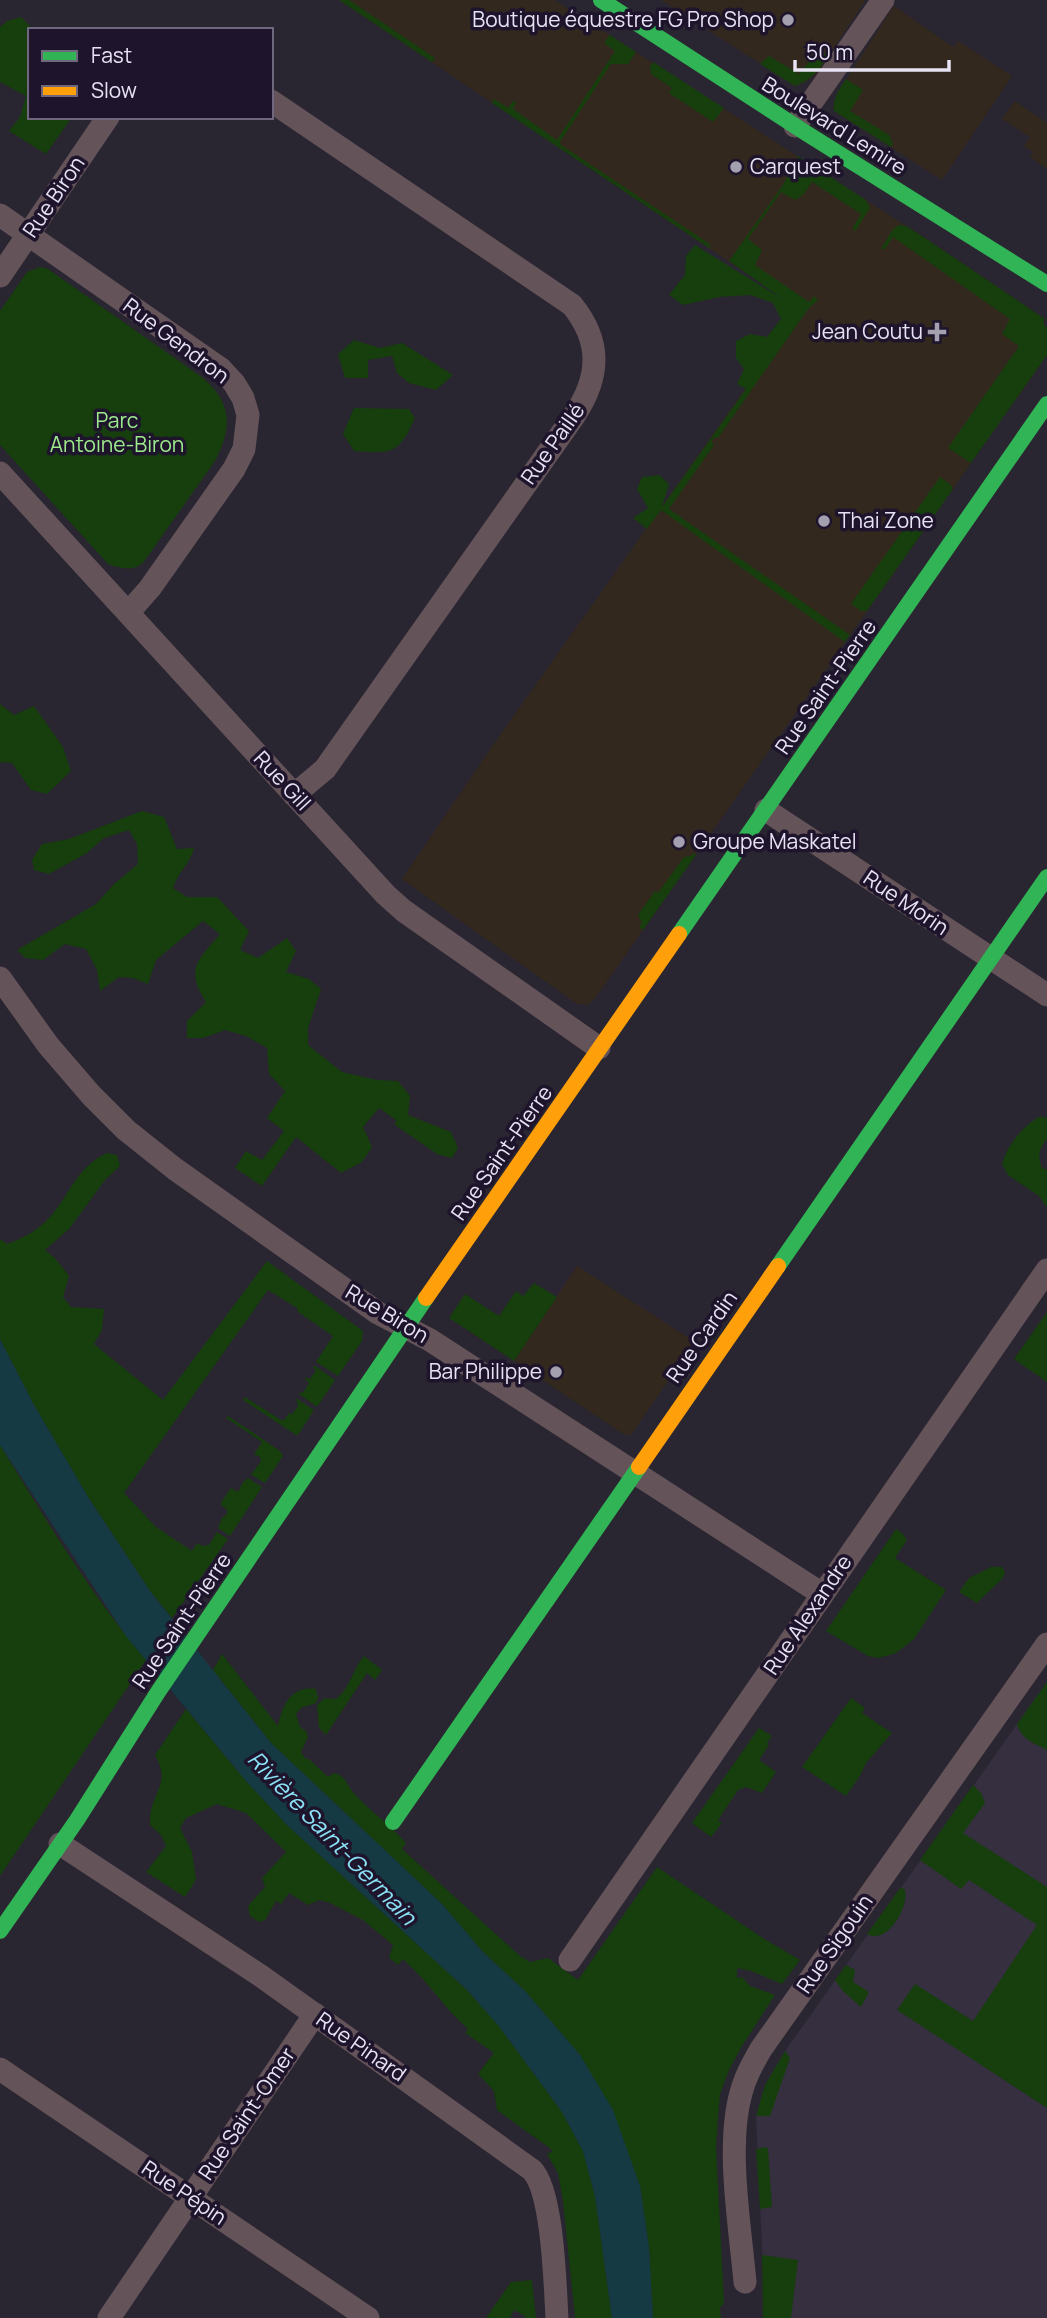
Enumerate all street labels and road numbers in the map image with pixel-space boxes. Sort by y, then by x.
street label: Boulevard Lemire [757,69,912,181]
street label: Rue Biron [16,150,91,243]
street label: Rue Gendron [118,291,235,389]
street label: Rue Paillé [514,397,590,490]
street label: Rue Saint-Pierre [768,613,882,759]
street label: Rue Gill [248,745,317,816]
street label: Rue Morin [858,863,955,941]
street label: Rue Saint-Pierre [444,1079,558,1225]
street label: Rue Biron [341,1277,434,1349]
street label: Rue Cardin [659,1285,743,1388]
street label: Rue Saint-Pierre [125,1547,237,1694]
street label: Rue Alexandre [757,1549,858,1680]
street label: Rue Sigouin [790,1888,879,1998]
street label: Rue Pinard [311,2005,412,2087]
street label: Rue Saint-Omer [191,2041,301,2185]
street label: Rue Pépin [137,2154,232,2231]

